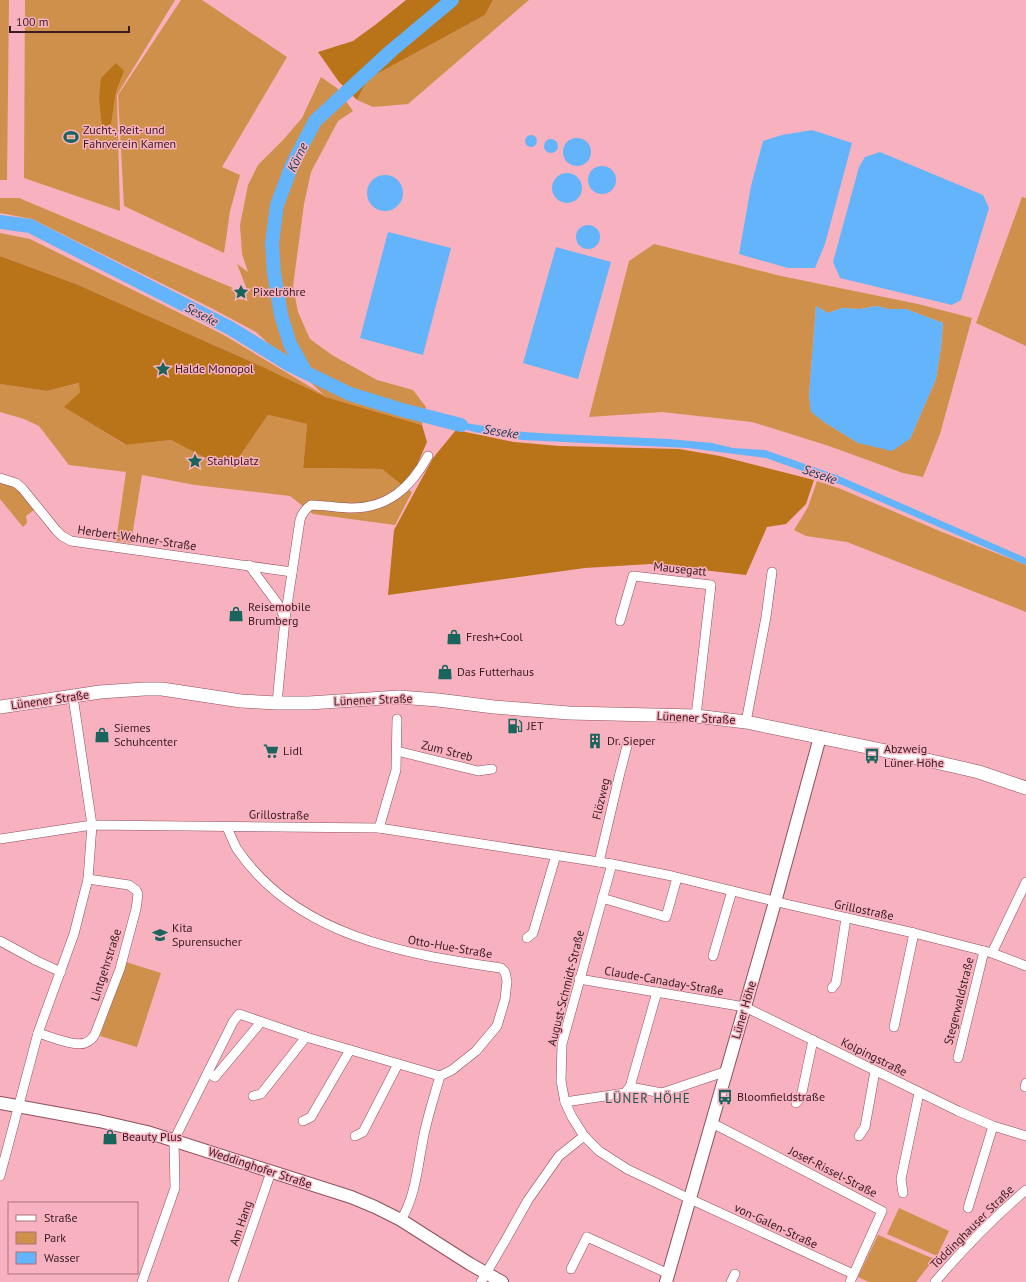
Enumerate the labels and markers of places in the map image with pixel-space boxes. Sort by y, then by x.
place label: Zucht-, Reit- und Fahrverein Kamen [83,122,176,151]
sports icon: Zucht-, Reit- und Fahrverein Kamen [62,128,80,146]
place icon: Pixelröhre [232,283,250,301]
place label: Pixelröhre [253,284,306,299]
place icon: Halde Monopol [154,360,172,378]
place label: Halde Monopol [175,361,254,376]
place icon: Stahlplatz [186,452,204,470]
place label: Stahlplatz [207,453,259,468]
place label: Reisemobile Brumberg [248,599,311,628]
shop icon: Reisemobile Brumberg [227,605,245,623]
shop icon: Fresh+Cool [445,628,463,646]
place label: Fresh+Cool [466,629,523,644]
shop icon: Das Futterhaus [436,663,454,681]
place label: Das Futterhaus [457,664,534,679]
fuel station icon: JET [506,717,524,735]
place label: JET [526,718,544,733]
place label: Siemes Schuhcenter [114,720,177,749]
shop icon: Siemes Schuhcenter [93,726,111,744]
building icon: Dr. Sieper [586,732,604,750]
place label: Dr. Sieper [607,733,655,748]
place label: Abzweig Lüner Höhe [884,741,944,770]
supermarket icon: Lidl [262,742,280,760]
place label: Lidl [283,743,303,758]
bus stop icon: Abzweig Lüner Höhe [863,747,881,765]
place label: Kita Spurensucher [172,920,242,949]
school or university icon: Kita Spurensucher [151,926,169,944]
bus stop icon: Bloomfieldstraße [716,1088,734,1106]
place label: Bloomfieldstraße [737,1089,825,1104]
shop icon: Beauty Plus [101,1128,119,1146]
place label: Beauty Plus [122,1129,182,1144]

